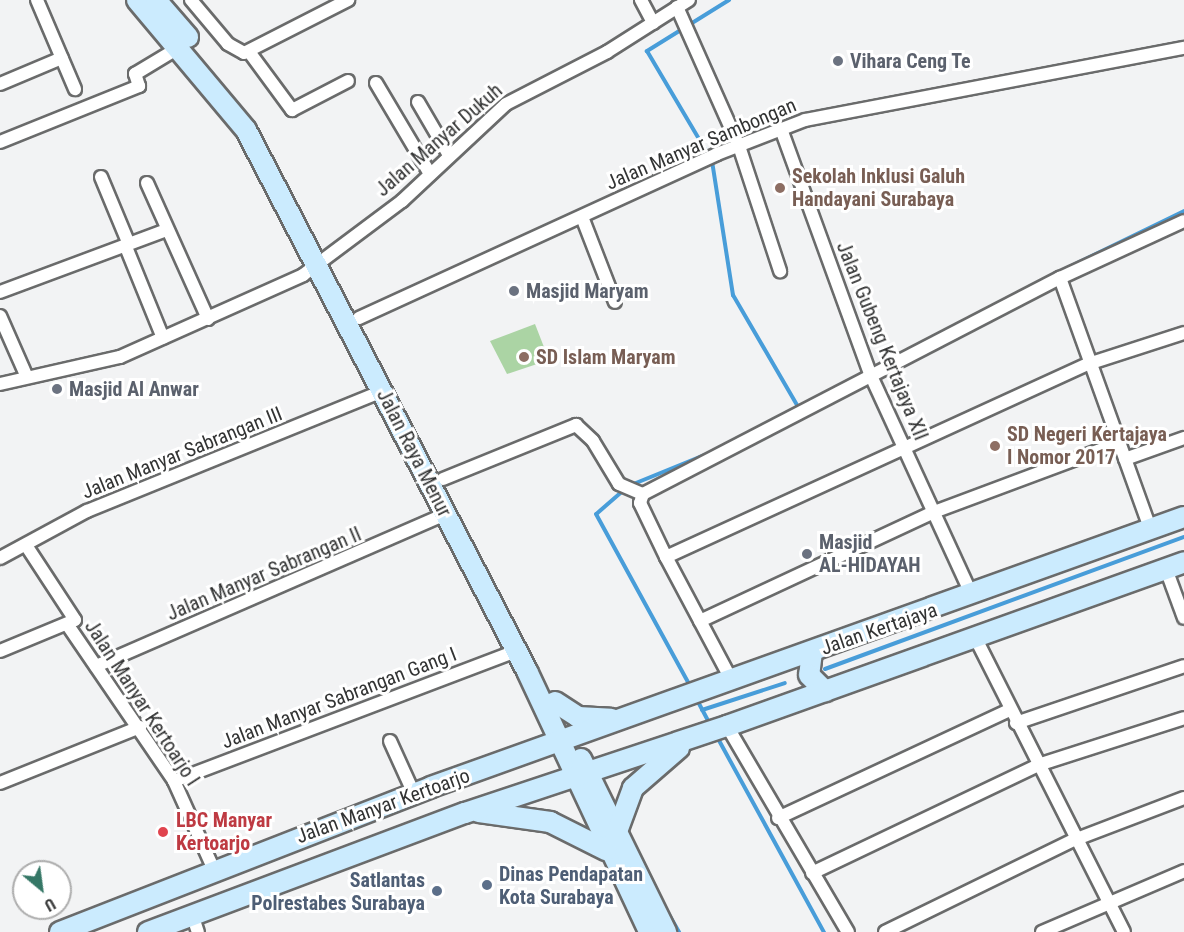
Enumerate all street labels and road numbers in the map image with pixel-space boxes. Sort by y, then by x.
street label: Jalan Manyar Dukuh [371,78,507,202]
street label: Jalan Manyar Sambongan [602,93,800,195]
street label: Jalan Gubeng Kertajaya XII [831,238,933,444]
street label: Jalan Raya Menur [372,385,456,521]
street label: Jalan Manyar Sabrangan III [78,402,286,504]
street label: Jalan Manyar Sabrangan II [163,522,365,626]
street label: Jalan Kertajaya [818,598,940,660]
street label: Jalan Manyar Kertoarjo I [79,616,205,790]
street label: Jalan Manyar Sabrangan Gang I [218,642,460,754]
street label: Jalan Manyar Kertoarjo [293,763,473,849]

